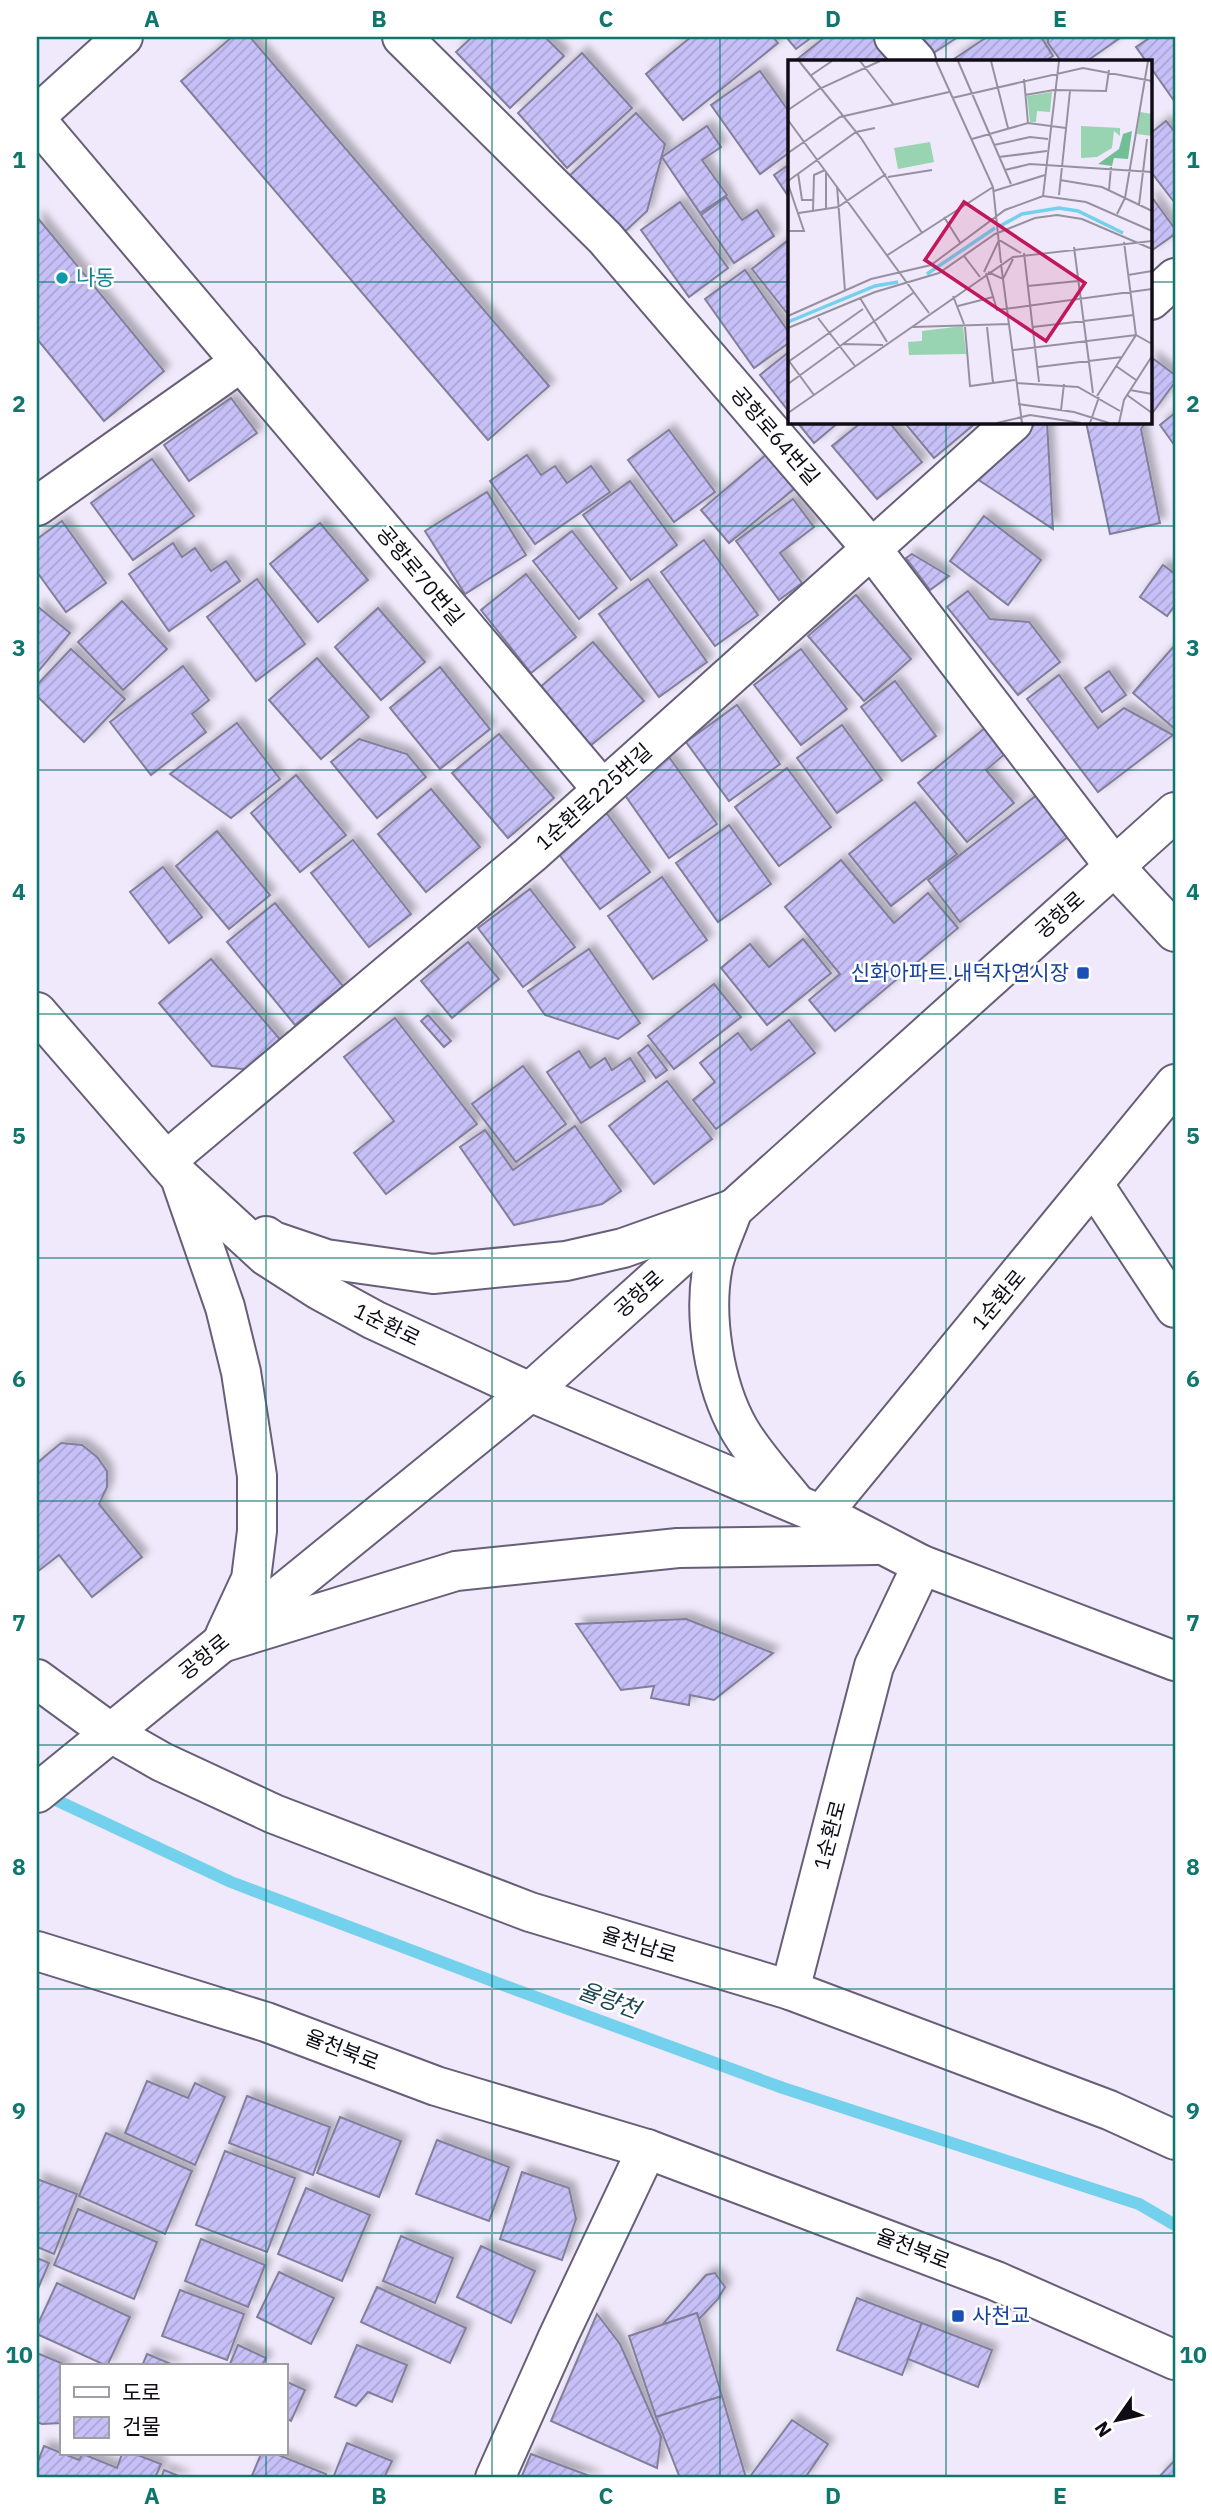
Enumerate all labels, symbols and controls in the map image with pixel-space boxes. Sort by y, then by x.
text: A [144,3,160,33]
text: B [371,3,387,33]
text: C [599,3,614,33]
text: D [825,3,841,33]
text: E [1053,3,1067,33]
inset map [788,60,1152,424]
text: 1 [12,144,26,174]
text: 1 [1186,144,1200,174]
place label: 나동 [76,263,115,291]
marker: 나동 [54,270,70,286]
street label: 공항로64번길 [725,380,826,490]
text: 2 [12,388,26,418]
text: 2 [1186,388,1200,418]
street label: 공항로70번길 [371,520,471,631]
text: 3 [12,632,26,662]
text: 3 [1186,632,1200,662]
street label: 1순환로225번길 [529,737,657,856]
text: 4 [12,876,26,906]
text: 4 [1186,876,1200,906]
street label: 공항로 [1028,884,1090,944]
place label: 신화아파트.내덕자연시장 [851,958,1069,986]
marker: 신화아파트.내덕자연시장 [1075,965,1091,981]
text: 5 [12,1120,26,1150]
text: 5 [1186,1120,1200,1150]
street label: 공항로 [607,1263,669,1323]
street label: 1순환로 [965,1263,1032,1335]
street label: 1순환로 [350,1296,425,1352]
text: 6 [12,1363,26,1393]
text: 6 [1186,1363,1200,1393]
text: 7 [12,1607,26,1637]
text: 7 [1186,1607,1200,1637]
street label: 공항로 [172,1627,235,1685]
street label: 1순환로 [806,1797,852,1872]
text: 8 [12,1851,26,1881]
text: 8 [1186,1851,1200,1881]
street label: 율천남로 [598,1919,680,1969]
water label: 율량천 [574,1974,647,2025]
street label: 율천북로 [301,2022,383,2076]
text: 9 [12,2095,26,2125]
text: 9 [1186,2095,1200,2125]
street label: 율천북로 [872,2221,954,2275]
place label: 사천교 [972,2301,1030,2329]
marker: 사천교 [950,2308,966,2324]
text: 10 [5,2339,33,2369]
text: 10 [1179,2339,1207,2369]
legend [60,2364,287,2456]
text: 도로 [122,2378,161,2406]
north arrow [1082,2386,1152,2456]
text: 건물 [122,2412,161,2440]
text: N [1089,2417,1117,2442]
text: A [144,2480,160,2510]
text: B [371,2480,387,2510]
text: C [599,2480,614,2510]
text: D [825,2480,841,2510]
text: E [1053,2480,1067,2510]

